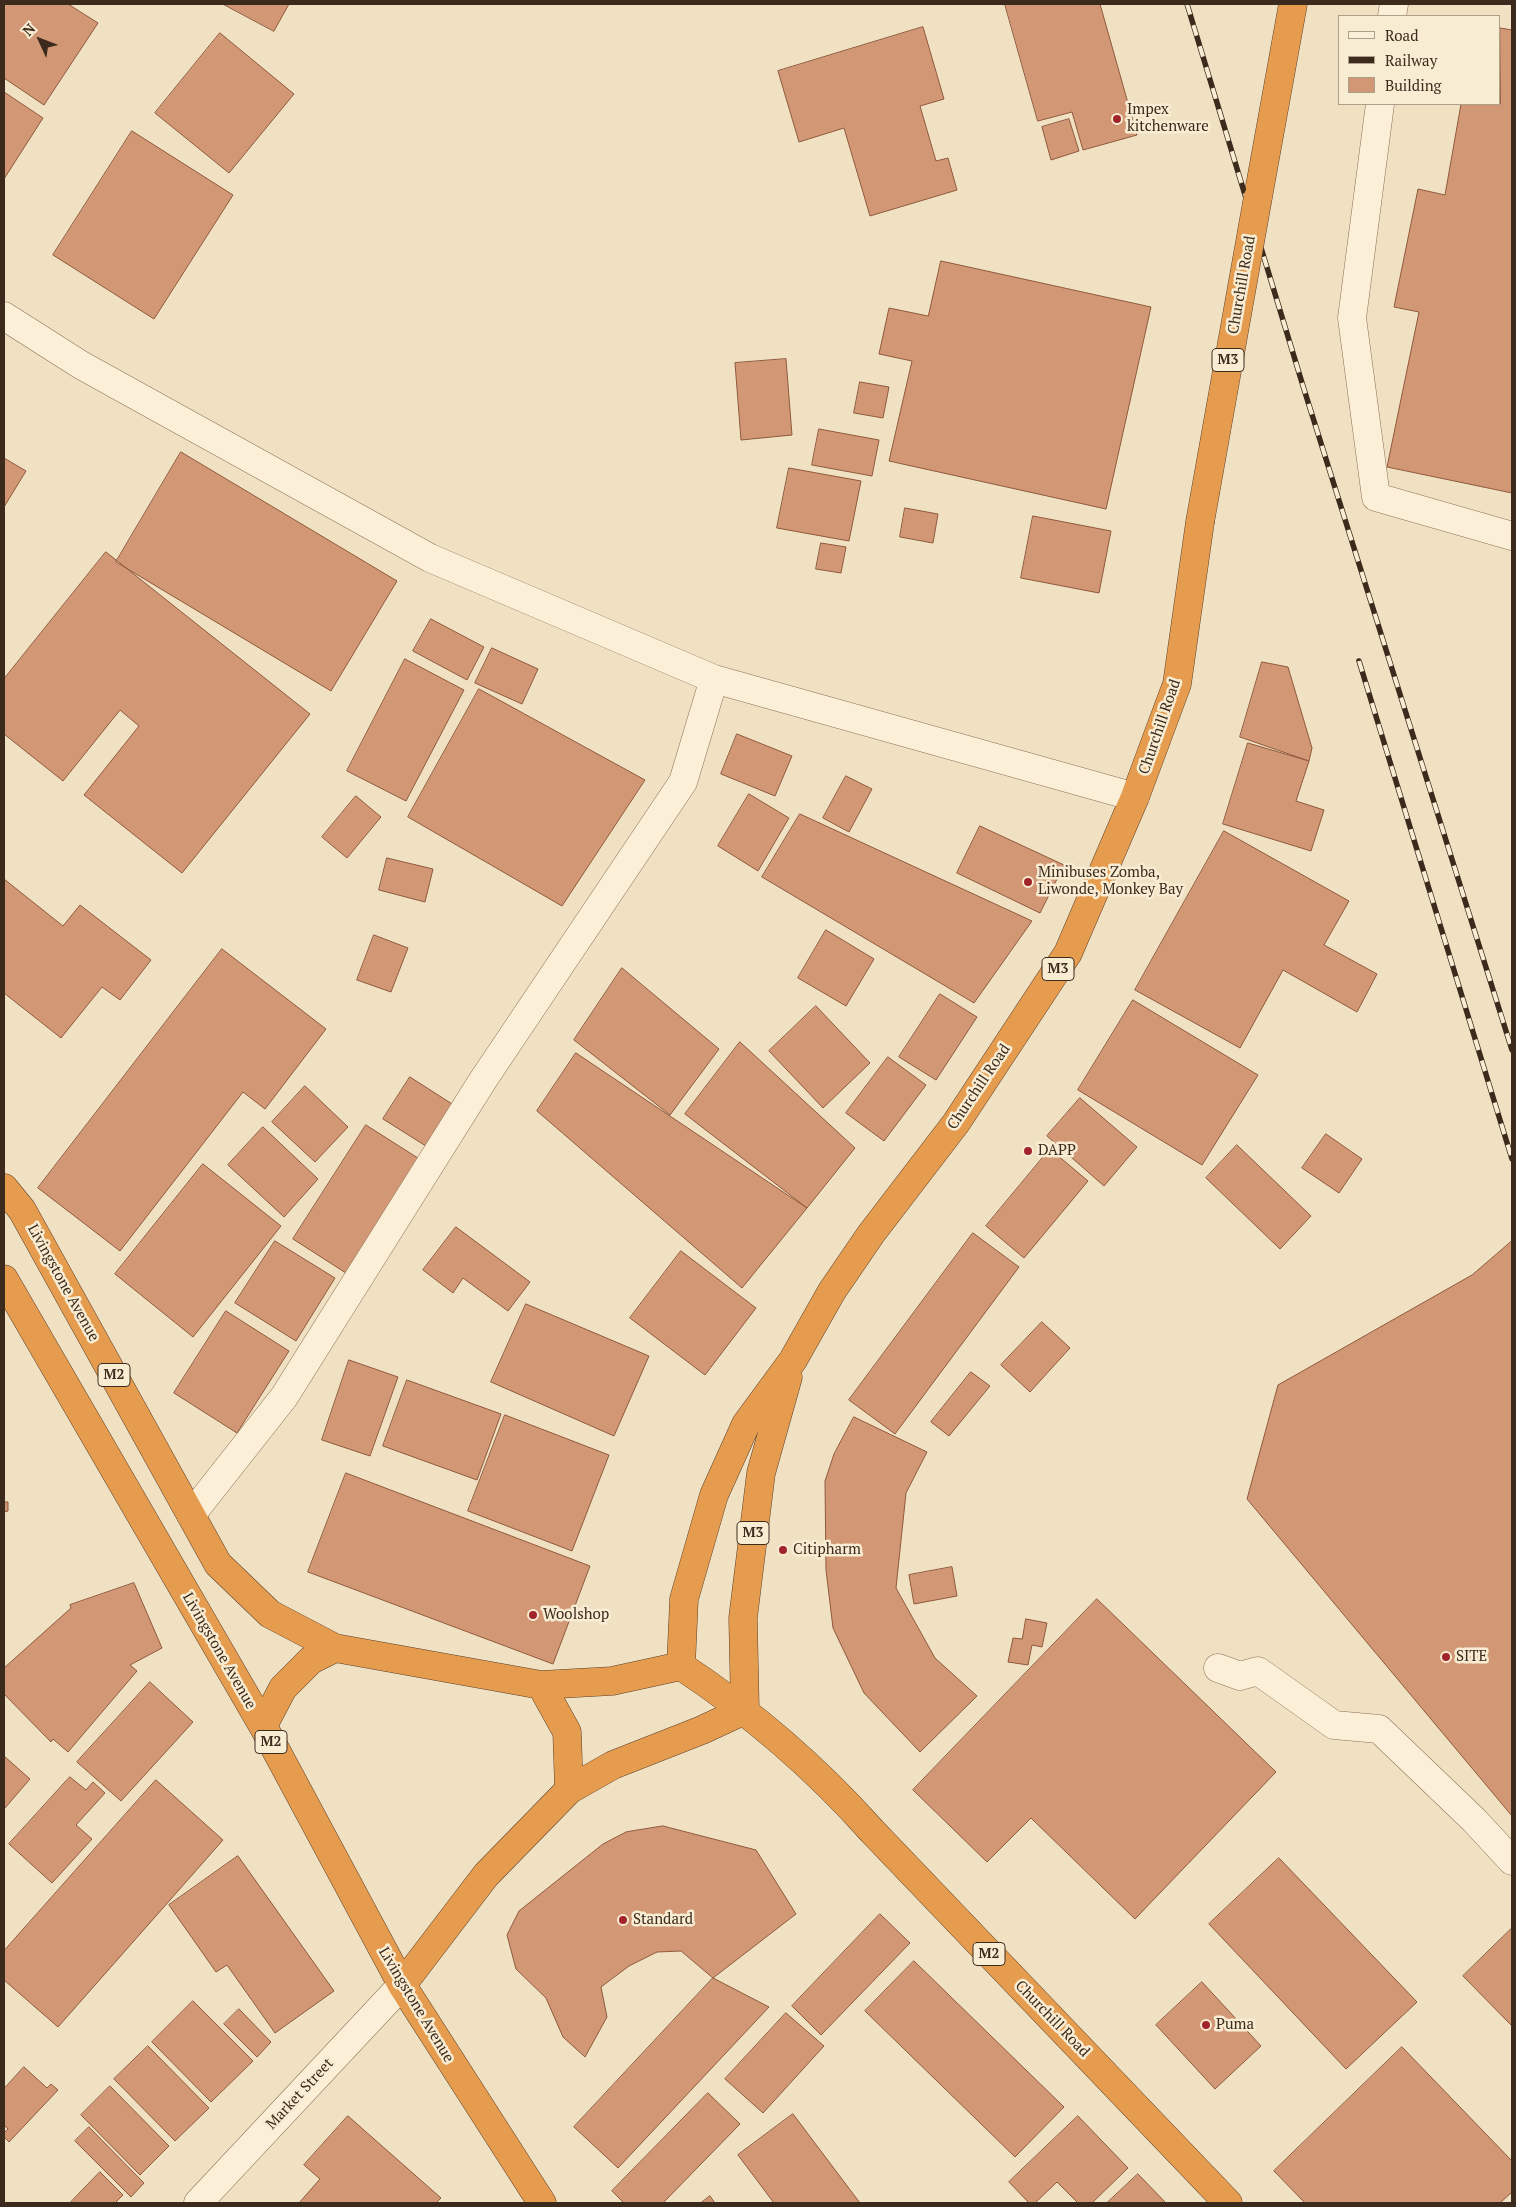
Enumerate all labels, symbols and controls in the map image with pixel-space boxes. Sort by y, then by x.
north arrow [15,15,65,65]
legend [1338,15,1501,105]
text: N [18,19,39,40]
text: Road [1385,25,1418,45]
text: Railway [1385,50,1437,70]
text: Building [1385,75,1442,95]
place label: Impex kitchenware [1127,101,1209,136]
marker: Impex kitchenware [1111,113,1123,125]
street label: Churchill Road [1225,235,1259,335]
road number: M3 [1212,348,1244,372]
street label: Churchill Road [1135,677,1185,777]
place label: Minibuses Zomba, Liwonde, Monkey Bay [1038,864,1183,899]
marker: Minibuses Zomba, Liwonde, Monkey Bay [1022,876,1034,888]
road number: M3 [1042,958,1074,981]
street label: Churchill Road [944,1041,1014,1133]
place label: DAPP [1038,1142,1076,1160]
marker: DAPP [1022,1145,1034,1157]
street label: Livingstone Avenue [23,1221,103,1345]
road number: M2 [98,1364,130,1386]
road number: M3 [737,1522,769,1545]
place label: Citipharm [793,1541,861,1559]
marker: Citipharm [777,1544,789,1556]
street label: Livingstone Avenue [178,1590,260,1712]
place label: Woolshop [543,1606,609,1624]
marker: Woolshop [527,1609,539,1621]
place label: SITE [1456,1648,1487,1666]
marker: SITE [1440,1651,1452,1663]
road number: M2 [255,1730,287,1754]
place label: Standard [633,1911,693,1929]
marker: Standard [617,1914,629,1926]
road number: M2 [973,1942,1005,1966]
street label: Livingstone Avenue [374,1944,458,2066]
street label: Churchill Road [1011,1977,1093,2061]
place label: Puma [1216,2016,1254,2034]
marker: Puma [1200,2019,1212,2031]
street label: Market Street [262,2055,338,2133]

